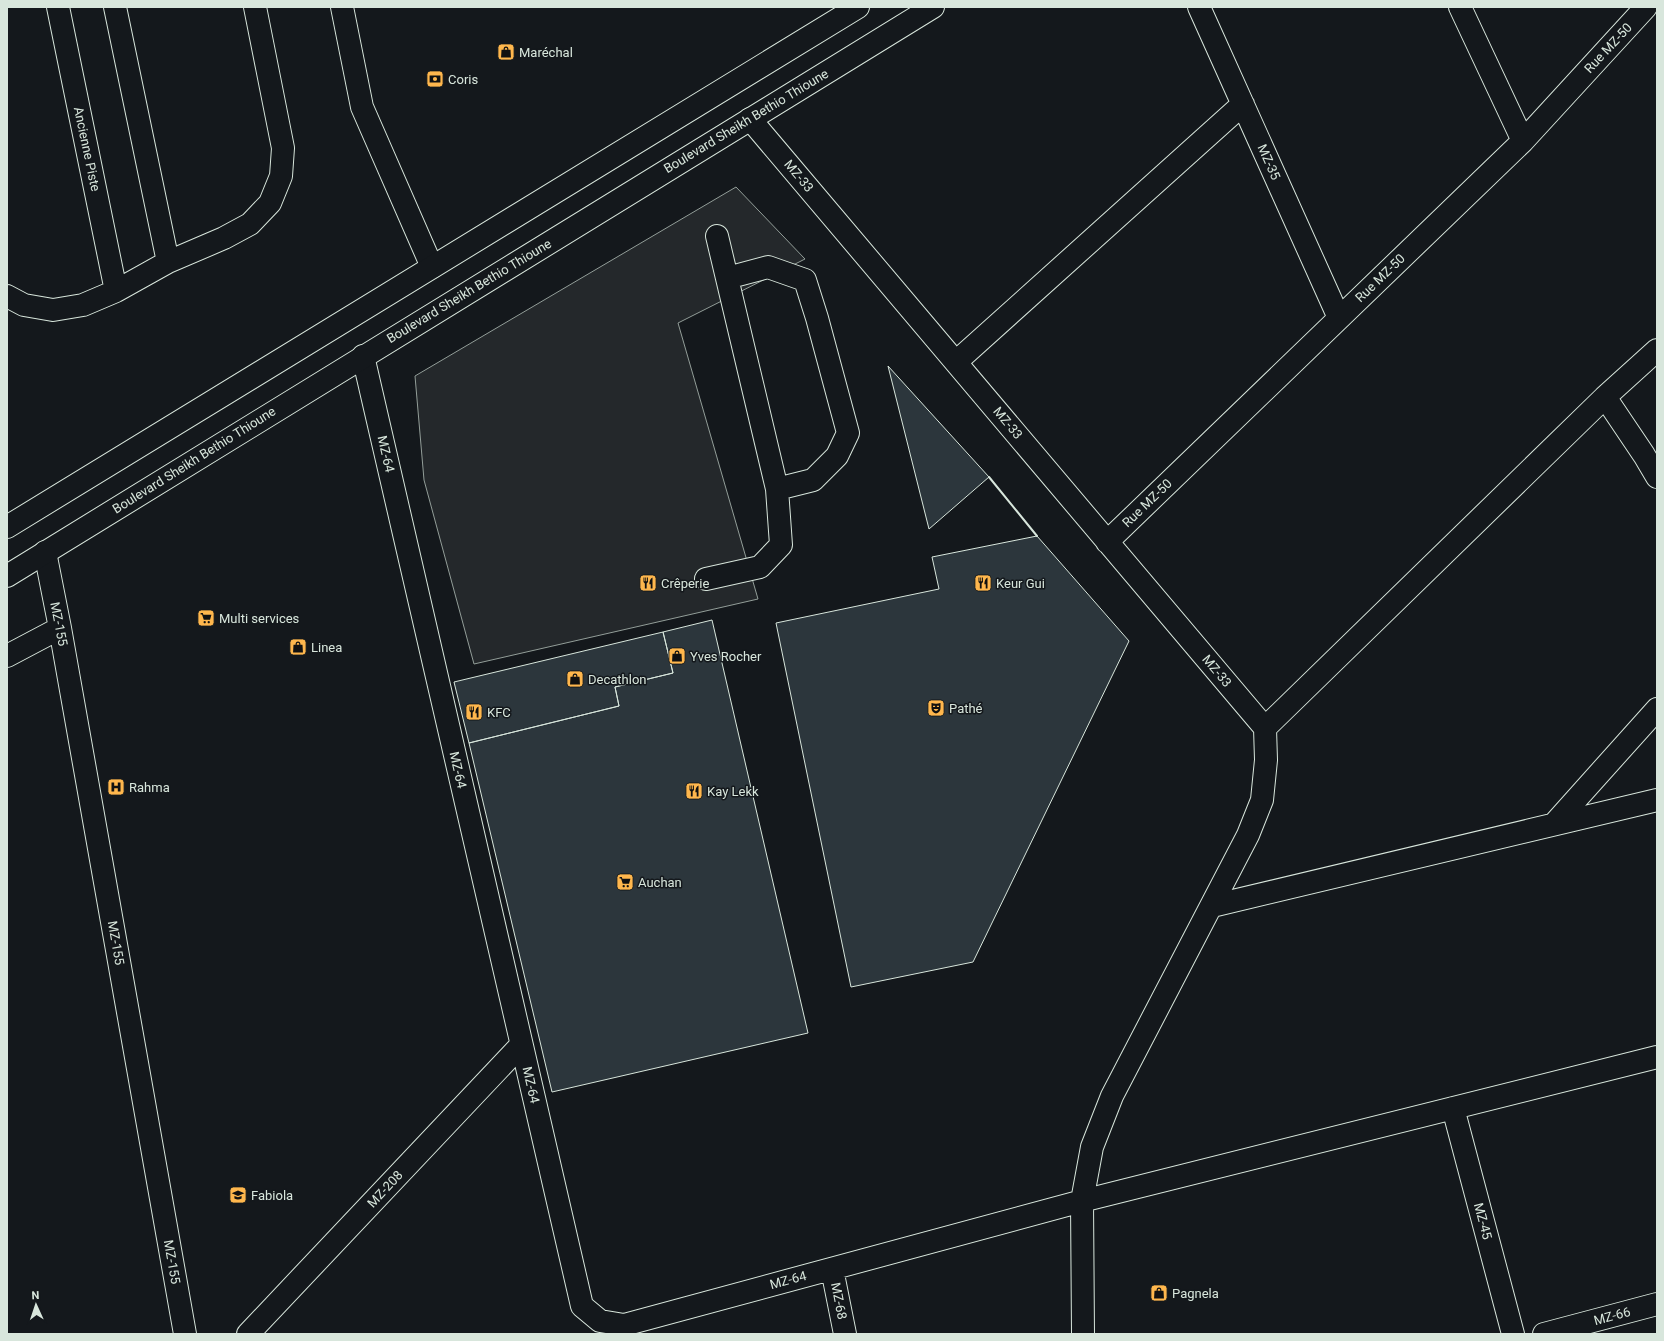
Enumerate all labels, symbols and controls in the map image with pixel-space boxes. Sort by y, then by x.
street label: Rue MZ-50 [1581,20,1635,76]
shop icon: Maréchal [496,42,516,62]
place label: Maréchal [519,45,573,60]
street label: Boulevard Sheikh Bethio Thioune [661,66,831,176]
bank icon: Coris [425,69,445,89]
place label: Coris [448,72,478,87]
street label: Ancienne Piste [71,105,103,193]
street label: MZ-35 [1255,142,1283,182]
street label: MZ-33 [781,157,817,195]
street label: Boulevard Sheikh Bethio Thioune [384,236,554,346]
street label: Rue MZ-50 [1352,251,1408,305]
street label: Boulevard Sheikh Bethio Thioune [110,403,278,517]
street label: MZ-33 [990,404,1026,442]
street label: MZ-64 [374,434,398,475]
street label: Rue MZ-50 [1119,476,1175,530]
restaurant icon: Crêperie [638,573,658,593]
restaurant icon: Keur Gui [973,573,993,593]
place label: Crêperie [661,576,709,591]
place label: Keur Gui [996,576,1045,591]
street label: MZ-155 [47,601,71,647]
supermarket icon: Multi services [196,608,216,628]
place label: Multi services [219,611,300,626]
shop icon: Linea [288,637,308,657]
place label: Linea [311,640,342,655]
shop icon: Yves Rocher [667,646,687,666]
place label: Yves Rocher [690,649,762,664]
street label: MZ-33 [1199,652,1235,690]
shop icon: Decathlon [565,669,585,689]
place label: Decathlon [588,672,646,687]
theatre icon: Pathé [926,698,946,718]
place label: Pathé [949,701,983,716]
restaurant icon: KFC [464,702,484,722]
place label: KFC [487,705,511,720]
street label: MZ-64 [446,750,470,791]
hospital icon: Rahma [106,777,126,797]
place label: Rahma [129,780,170,795]
restaurant icon: Kay Lekk [684,781,704,801]
place label: Kay Lekk [707,784,759,799]
supermarket icon: Auchan [615,872,635,892]
place label: Auchan [638,875,682,890]
street label: MZ-155 [105,920,127,966]
street label: MZ-64 [519,1065,543,1106]
street label: MZ-208 [364,1168,406,1210]
school or university icon: Fabiola [228,1185,248,1205]
place label: Fabiola [251,1188,293,1203]
street label: MZ-45 [1471,1201,1495,1241]
street label: MZ-155 [161,1239,183,1285]
street label: MZ-64 [768,1268,809,1292]
street label: MZ-68 [828,1281,850,1321]
shop icon: Pagnela [1149,1283,1169,1303]
north arrow [16,1285,56,1325]
place label: Pagnela [1172,1286,1219,1301]
text: N [31,1289,40,1302]
street label: MZ-66 [1592,1304,1632,1328]

